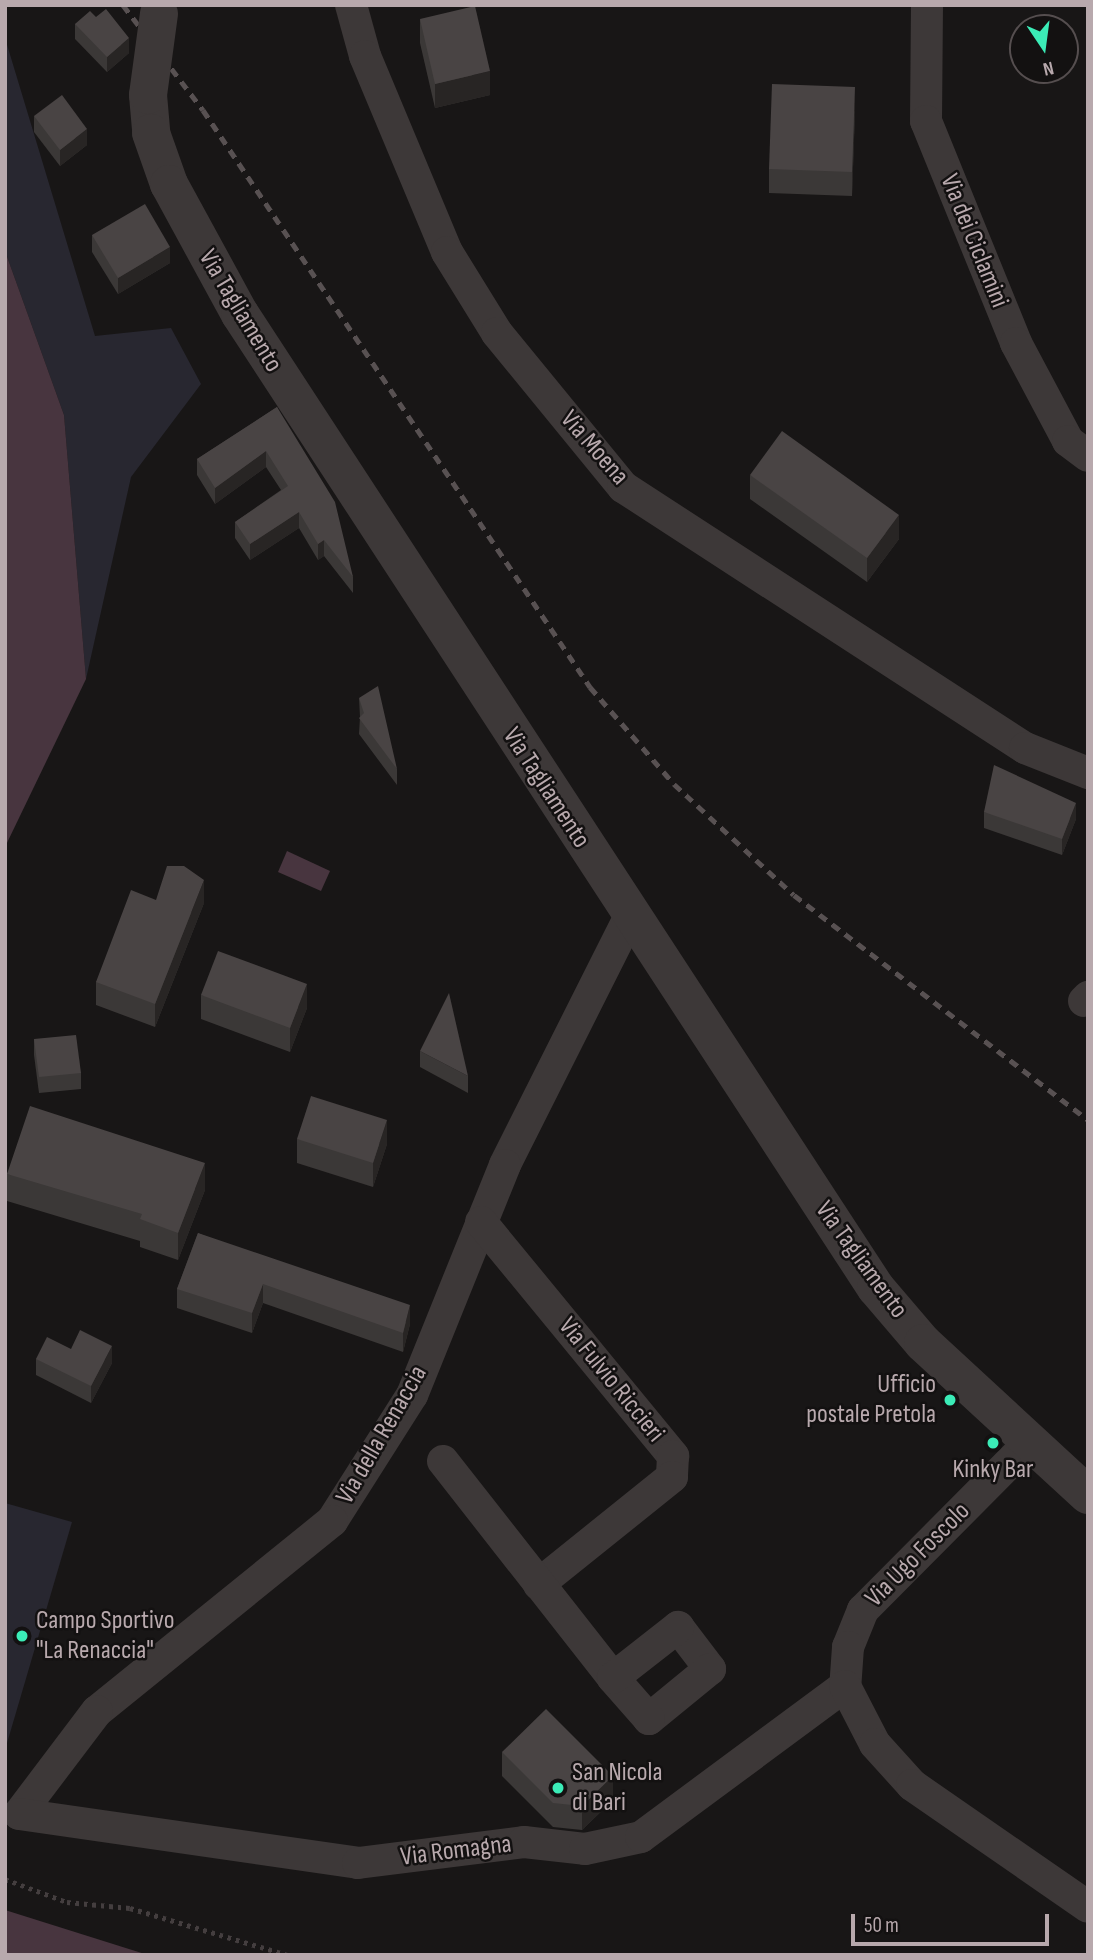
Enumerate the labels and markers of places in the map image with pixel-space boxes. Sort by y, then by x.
place label: Ufficio postale Pretola [806,1369,936,1430]
marker: Ufficio postale Pretola [942,1392,958,1408]
marker: Kinky Bar [985,1435,1001,1451]
place label: Kinky Bar [952,1454,1034,1486]
place label: Campo Sportivo "La Renaccia" [36,1605,174,1666]
marker: Campo Sportivo "La Renaccia" [14,1628,30,1644]
place label: San Nicola di Bari [572,1757,662,1818]
marker: San Nicola di Bari [550,1780,566,1796]

